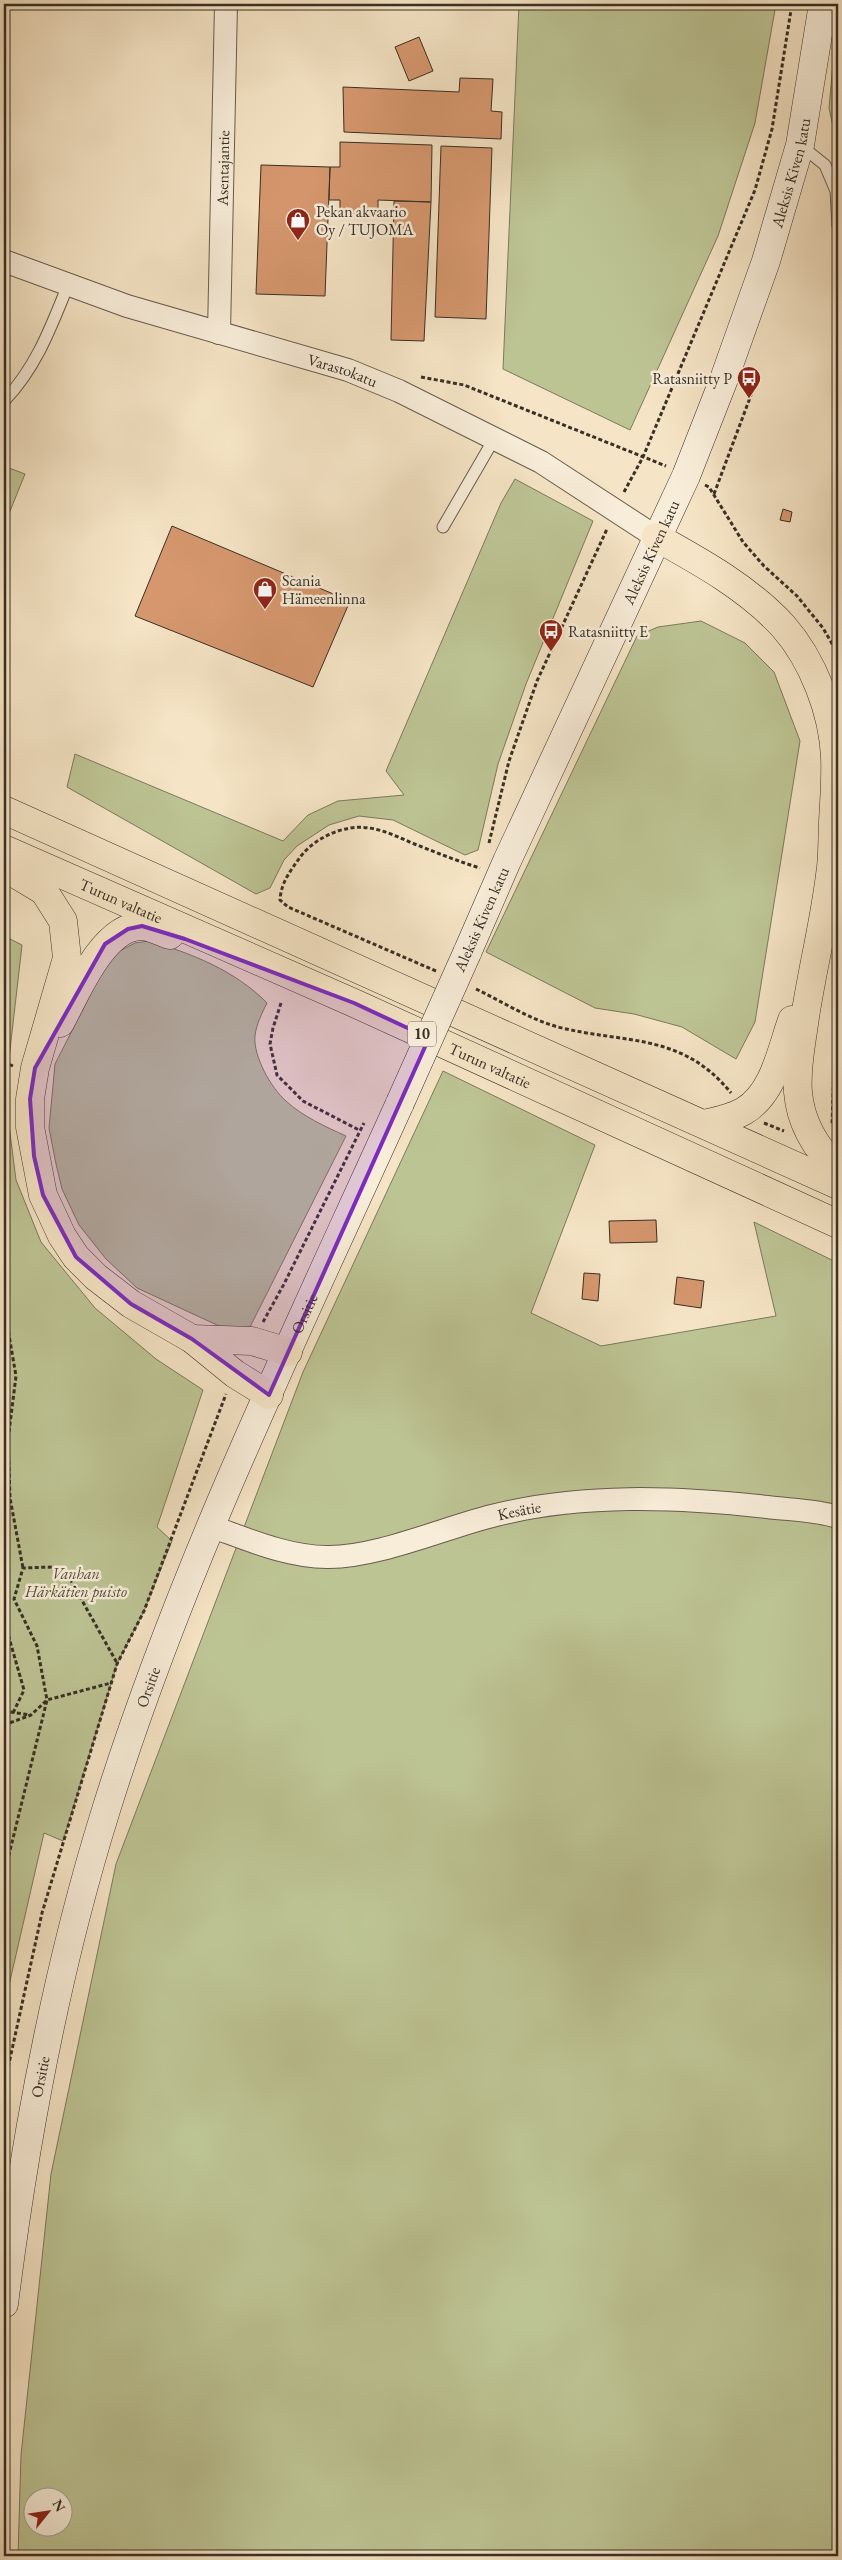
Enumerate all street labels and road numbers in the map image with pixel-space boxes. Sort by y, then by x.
street label: Aleksis Kiven katu [766,116,815,231]
street label: Asentajantie [212,130,234,207]
street label: Varastokatu [305,349,381,392]
street label: Aleksis Kiven katu [617,496,685,609]
street label: Aleksis Kiven katu [449,863,514,976]
street label: Turun valtatie [76,874,166,928]
road number: 10 [408,1022,436,1046]
street label: Turun valtatie [445,1038,534,1093]
street label: Orsitie [286,1290,323,1337]
street label: Kesätie [495,1496,542,1525]
street label: Orsitie [131,1664,165,1710]
street label: Orsitie [26,2054,55,2099]

